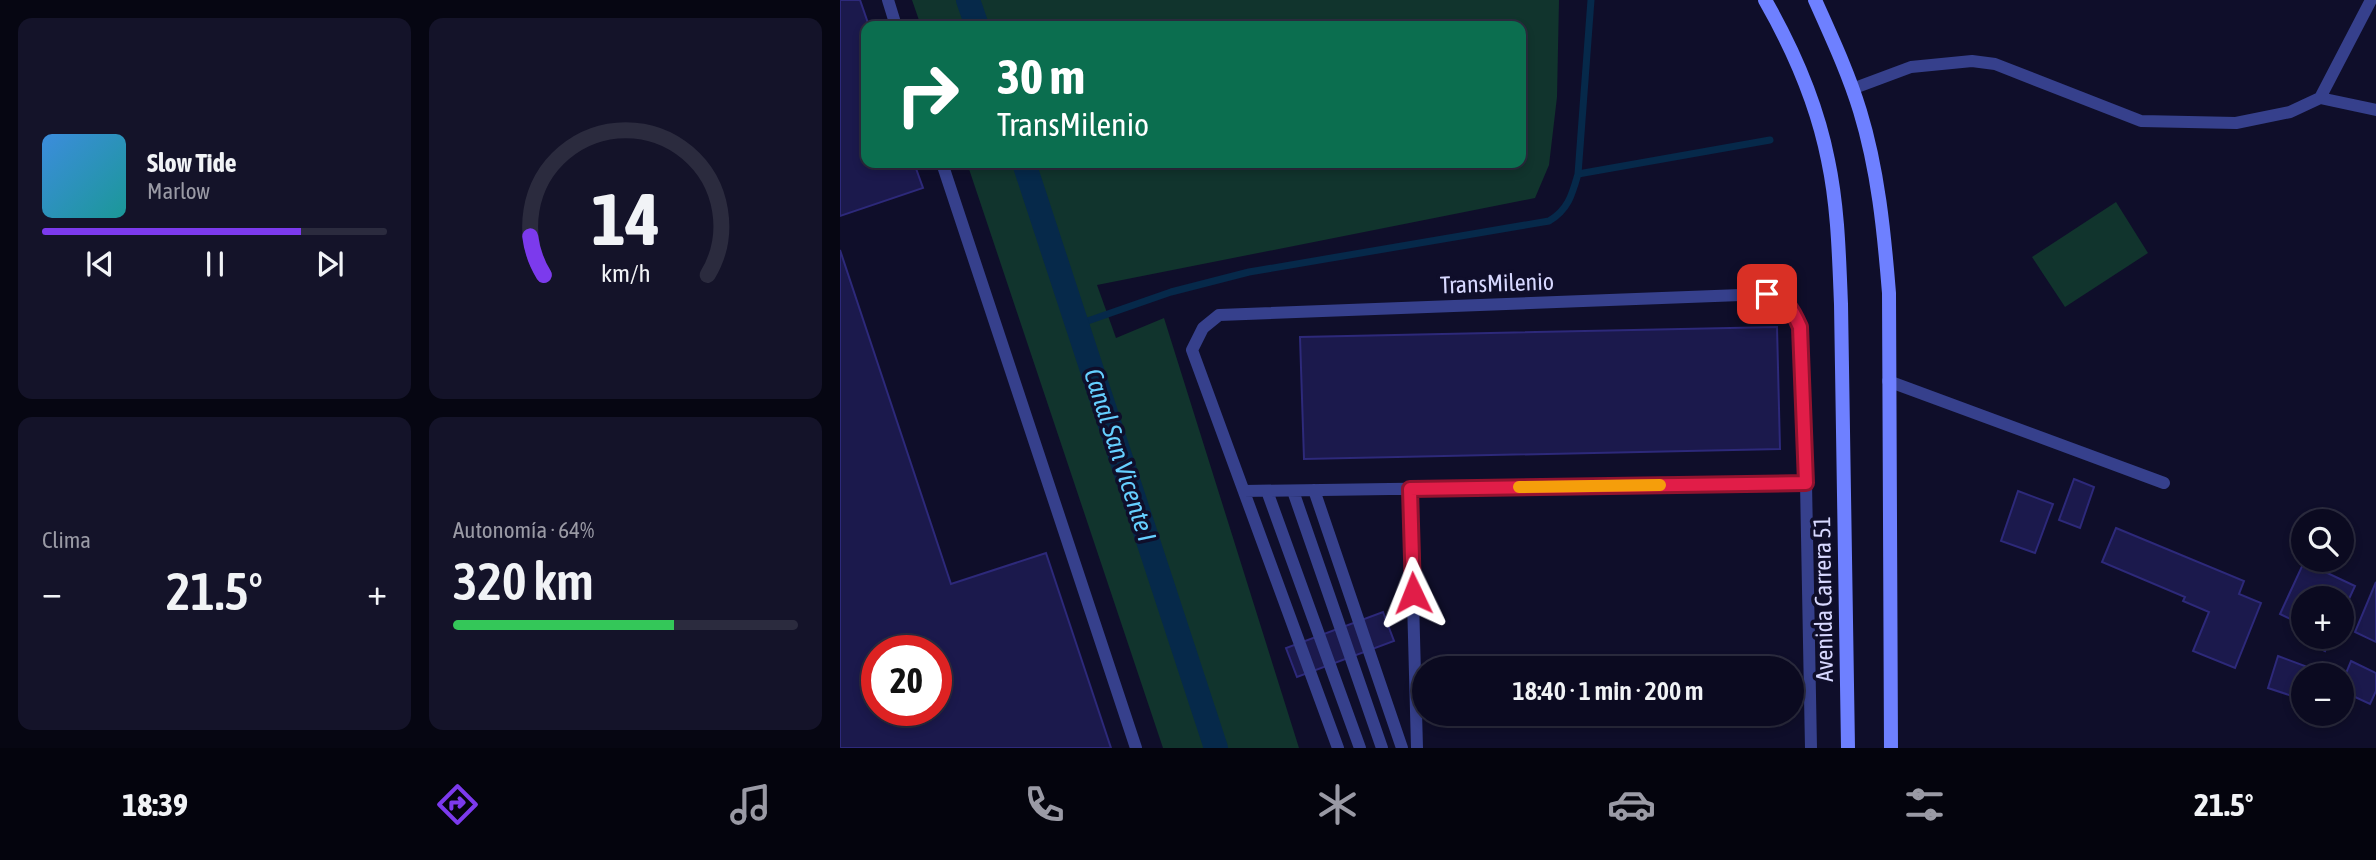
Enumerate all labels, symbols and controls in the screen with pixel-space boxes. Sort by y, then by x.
text: 30 m [997,48,1085,104]
icon: right [882,49,973,140]
text: TransMilenio [997,106,1149,143]
text: Slow Tide [147,148,237,178]
text: 14 [591,177,660,260]
text: Marlow [147,178,210,204]
icon: previous [81,245,119,283]
icon: pause [196,245,234,283]
icon: next [311,245,349,283]
text: km/h [601,259,650,287]
pin [1737,264,1797,324]
street label: TransMilenio [1440,268,1554,298]
icon: arrive [1748,275,1786,313]
water label: Canal San Vicente I [1078,365,1162,545]
map controls [2291,509,2354,726]
button: search [2291,509,2354,572]
street label: Avenida Carrera 51 [1808,516,1838,682]
text: Autonomía · 64% [453,517,594,543]
text: Clima [42,527,91,553]
text: 320 km [453,551,594,611]
position arrow [1376,556,1450,630]
text: 21.5° [166,561,263,621]
text: − [42,570,62,613]
text: + [367,570,387,613]
button: + [2291,586,2354,649]
speed limit sign: 20 [861,635,952,726]
button: − [2291,663,2354,726]
text: 18:40 · 1 min · 200 m [1513,676,1703,706]
icon: directions [433,780,482,829]
icon: music [726,780,775,829]
icon: phone [1020,780,1069,829]
icon: climate [1313,780,1362,829]
icon: car [1607,780,1656,829]
icon: filters [1900,780,1949,829]
text: 18:39 [122,786,188,823]
text: 21.5° [2194,786,2254,823]

